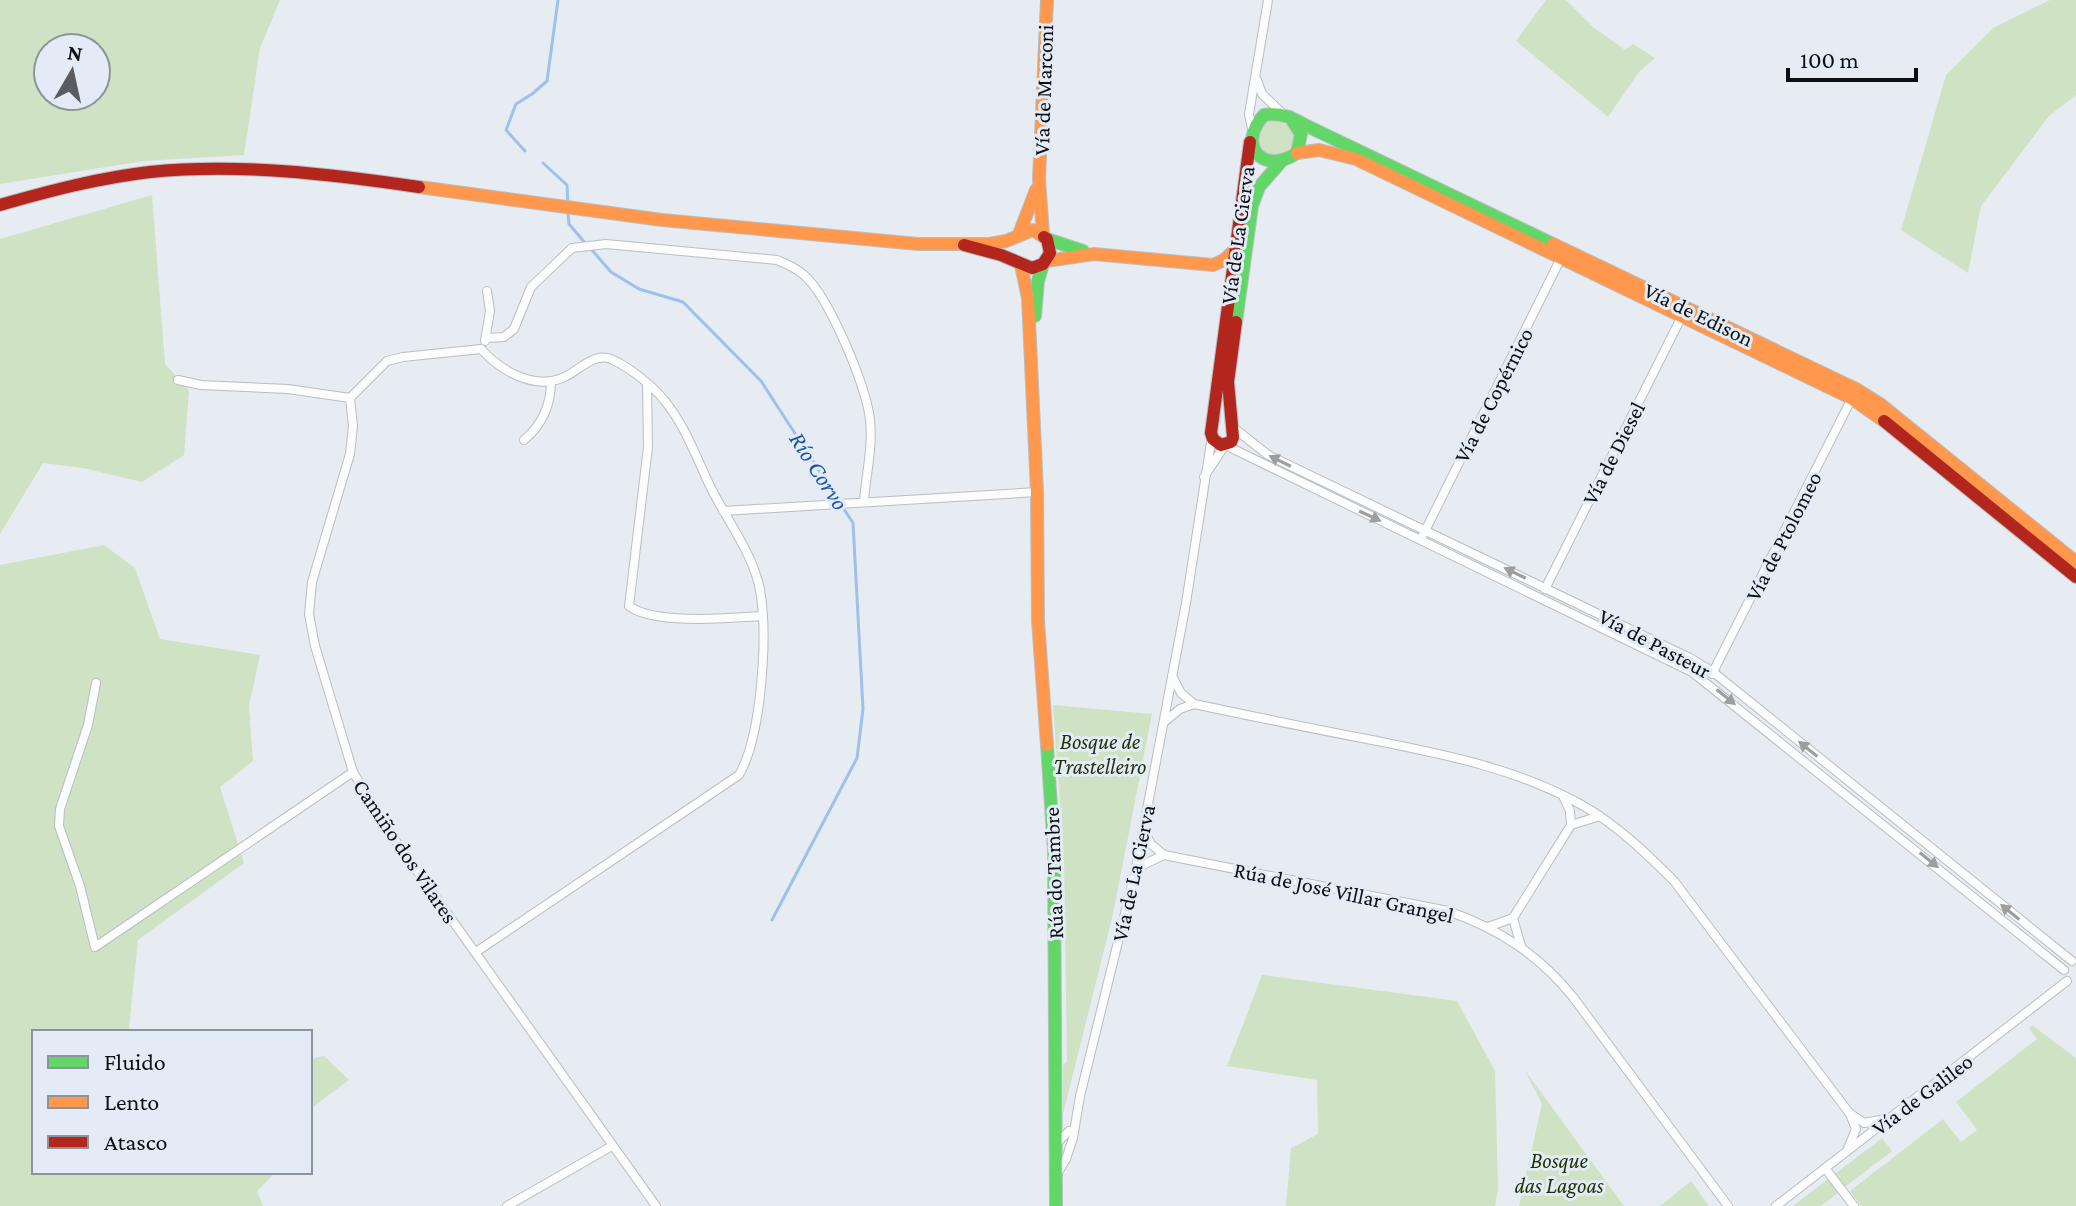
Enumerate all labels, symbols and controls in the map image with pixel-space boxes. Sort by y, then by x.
street label: Vía de Marconi [1029,24,1058,156]
north arrow [32,32,112,112]
scale bar [1788,32,1916,82]
text: N [66,39,84,66]
text: 100 m [1800,46,1859,73]
street label: Vía de La Cierva [1215,164,1260,306]
street label: Vía de Edison [1640,277,1758,352]
street label: Vía de Copérnico [1449,324,1538,467]
street label: Vía de Diesel [1577,398,1650,509]
water label: Río Corvo [784,427,855,515]
one-way arrow [1269,454,1292,468]
street label: Vía de Ptolomeo [1740,467,1827,605]
one-way arrow [1359,509,1382,523]
one-way arrow [1503,566,1527,580]
street label: Vía de Pasteur [1594,603,1715,684]
one-way arrow [1716,688,1736,705]
park label: Bosque de Trastelleiro [1054,729,1146,779]
one-way arrow [1798,741,1818,758]
street label: Camiño dos Vilares [348,775,463,928]
street label: Vía de La Cierva [1107,802,1160,944]
street label: Rúa do Tambre [1039,807,1068,939]
one-way arrow [1918,851,1938,868]
street label: Rúa de José Villar Grangel [1232,857,1456,928]
one-way arrow [2000,904,2021,921]
legend [32,1030,312,1174]
text: Fluido [104,1048,166,1075]
street label: Vía de Galileo [1867,1048,1978,1140]
text: Lento [104,1088,159,1115]
text: Atasco [104,1128,168,1155]
park label: Bosque das Lagoas [1514,1148,1604,1198]

